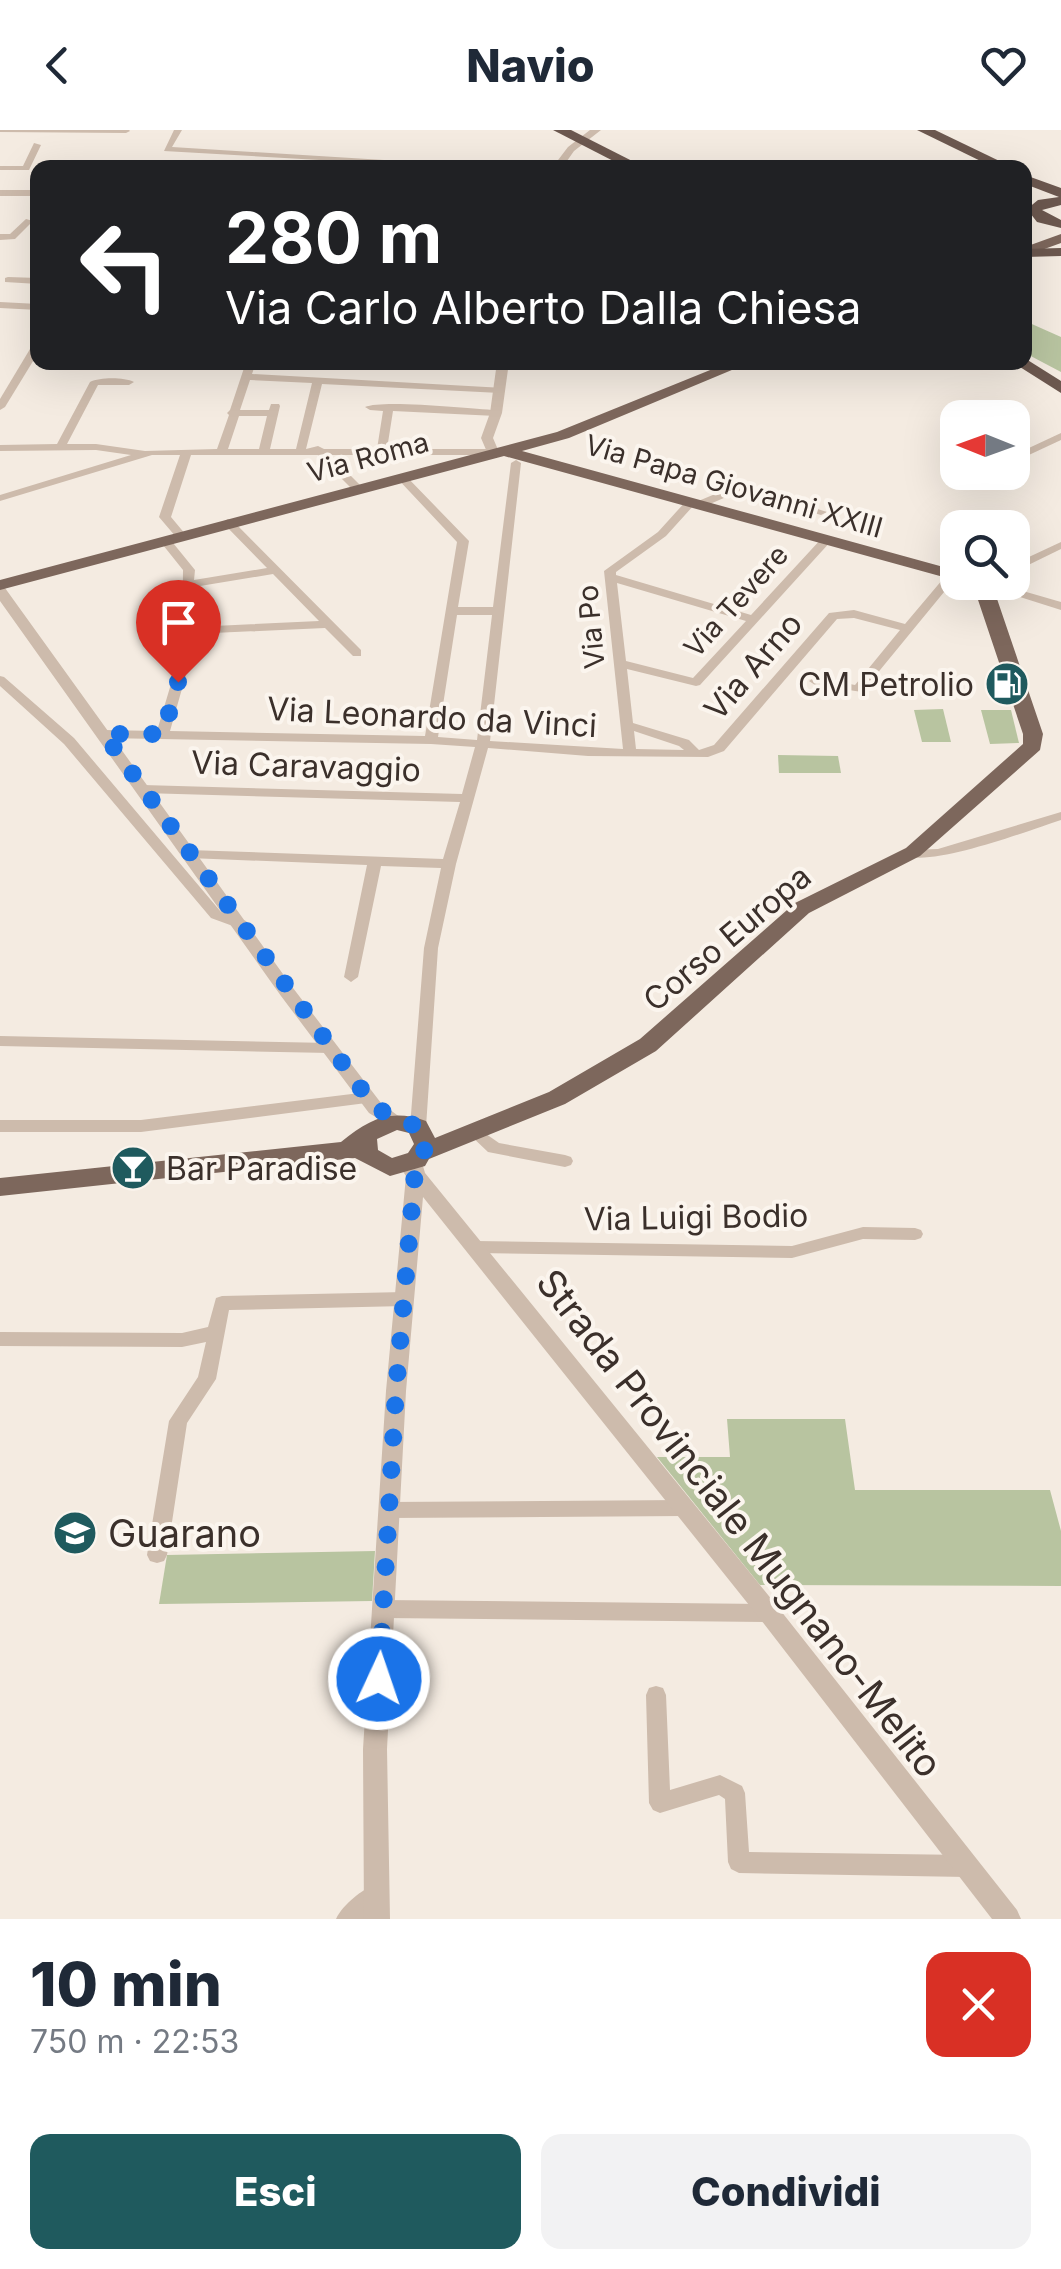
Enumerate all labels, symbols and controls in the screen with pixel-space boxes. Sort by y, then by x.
icon: back [30,38,85,93]
text: Navio [466,38,595,93]
icon: heart [976,38,1031,93]
text: 280 m [225,195,442,280]
icon: left [60,200,190,330]
text: Via Carlo Alberto Dalla Chiesa [225,280,862,335]
north arrow [940,400,1030,490]
map controls [940,400,1030,600]
street label: Via Roma [304,424,432,490]
street label: Via Papa Giovanni XXIII [581,427,887,545]
button: search [940,510,1030,600]
street label: Via Tevere [677,538,795,664]
pin [136,580,221,683]
street label: Via Po [570,584,612,670]
icon: arrive [151,595,206,650]
street label: Via Arno [696,604,810,728]
fuel station icon: CM Petrolio [984,661,1030,707]
place label: CM Petrolio [798,665,974,704]
street label: Via Leonardo da Vinci [266,689,598,745]
street label: Via Caravaggio [191,743,421,789]
street label: Corso Europa [635,857,819,1019]
bar icon: Bar Paradise [110,1145,156,1191]
place label: Bar Paradise [166,1149,357,1188]
street label: Via Luigi Bodio [583,1196,809,1238]
street label: Strada Provinciale Mugnano-Melito [528,1260,952,1786]
school or university icon: Guarano [52,1510,98,1556]
place label: Guarano [108,1510,261,1556]
position arrow [327,1627,431,1731]
text: 10 min [30,1948,222,2020]
button: close [926,1952,1031,2057]
text: 750 m · 22:53 [30,2022,239,2061]
button: Esci [30,2134,521,2249]
button: Condividi [541,2134,1031,2249]

